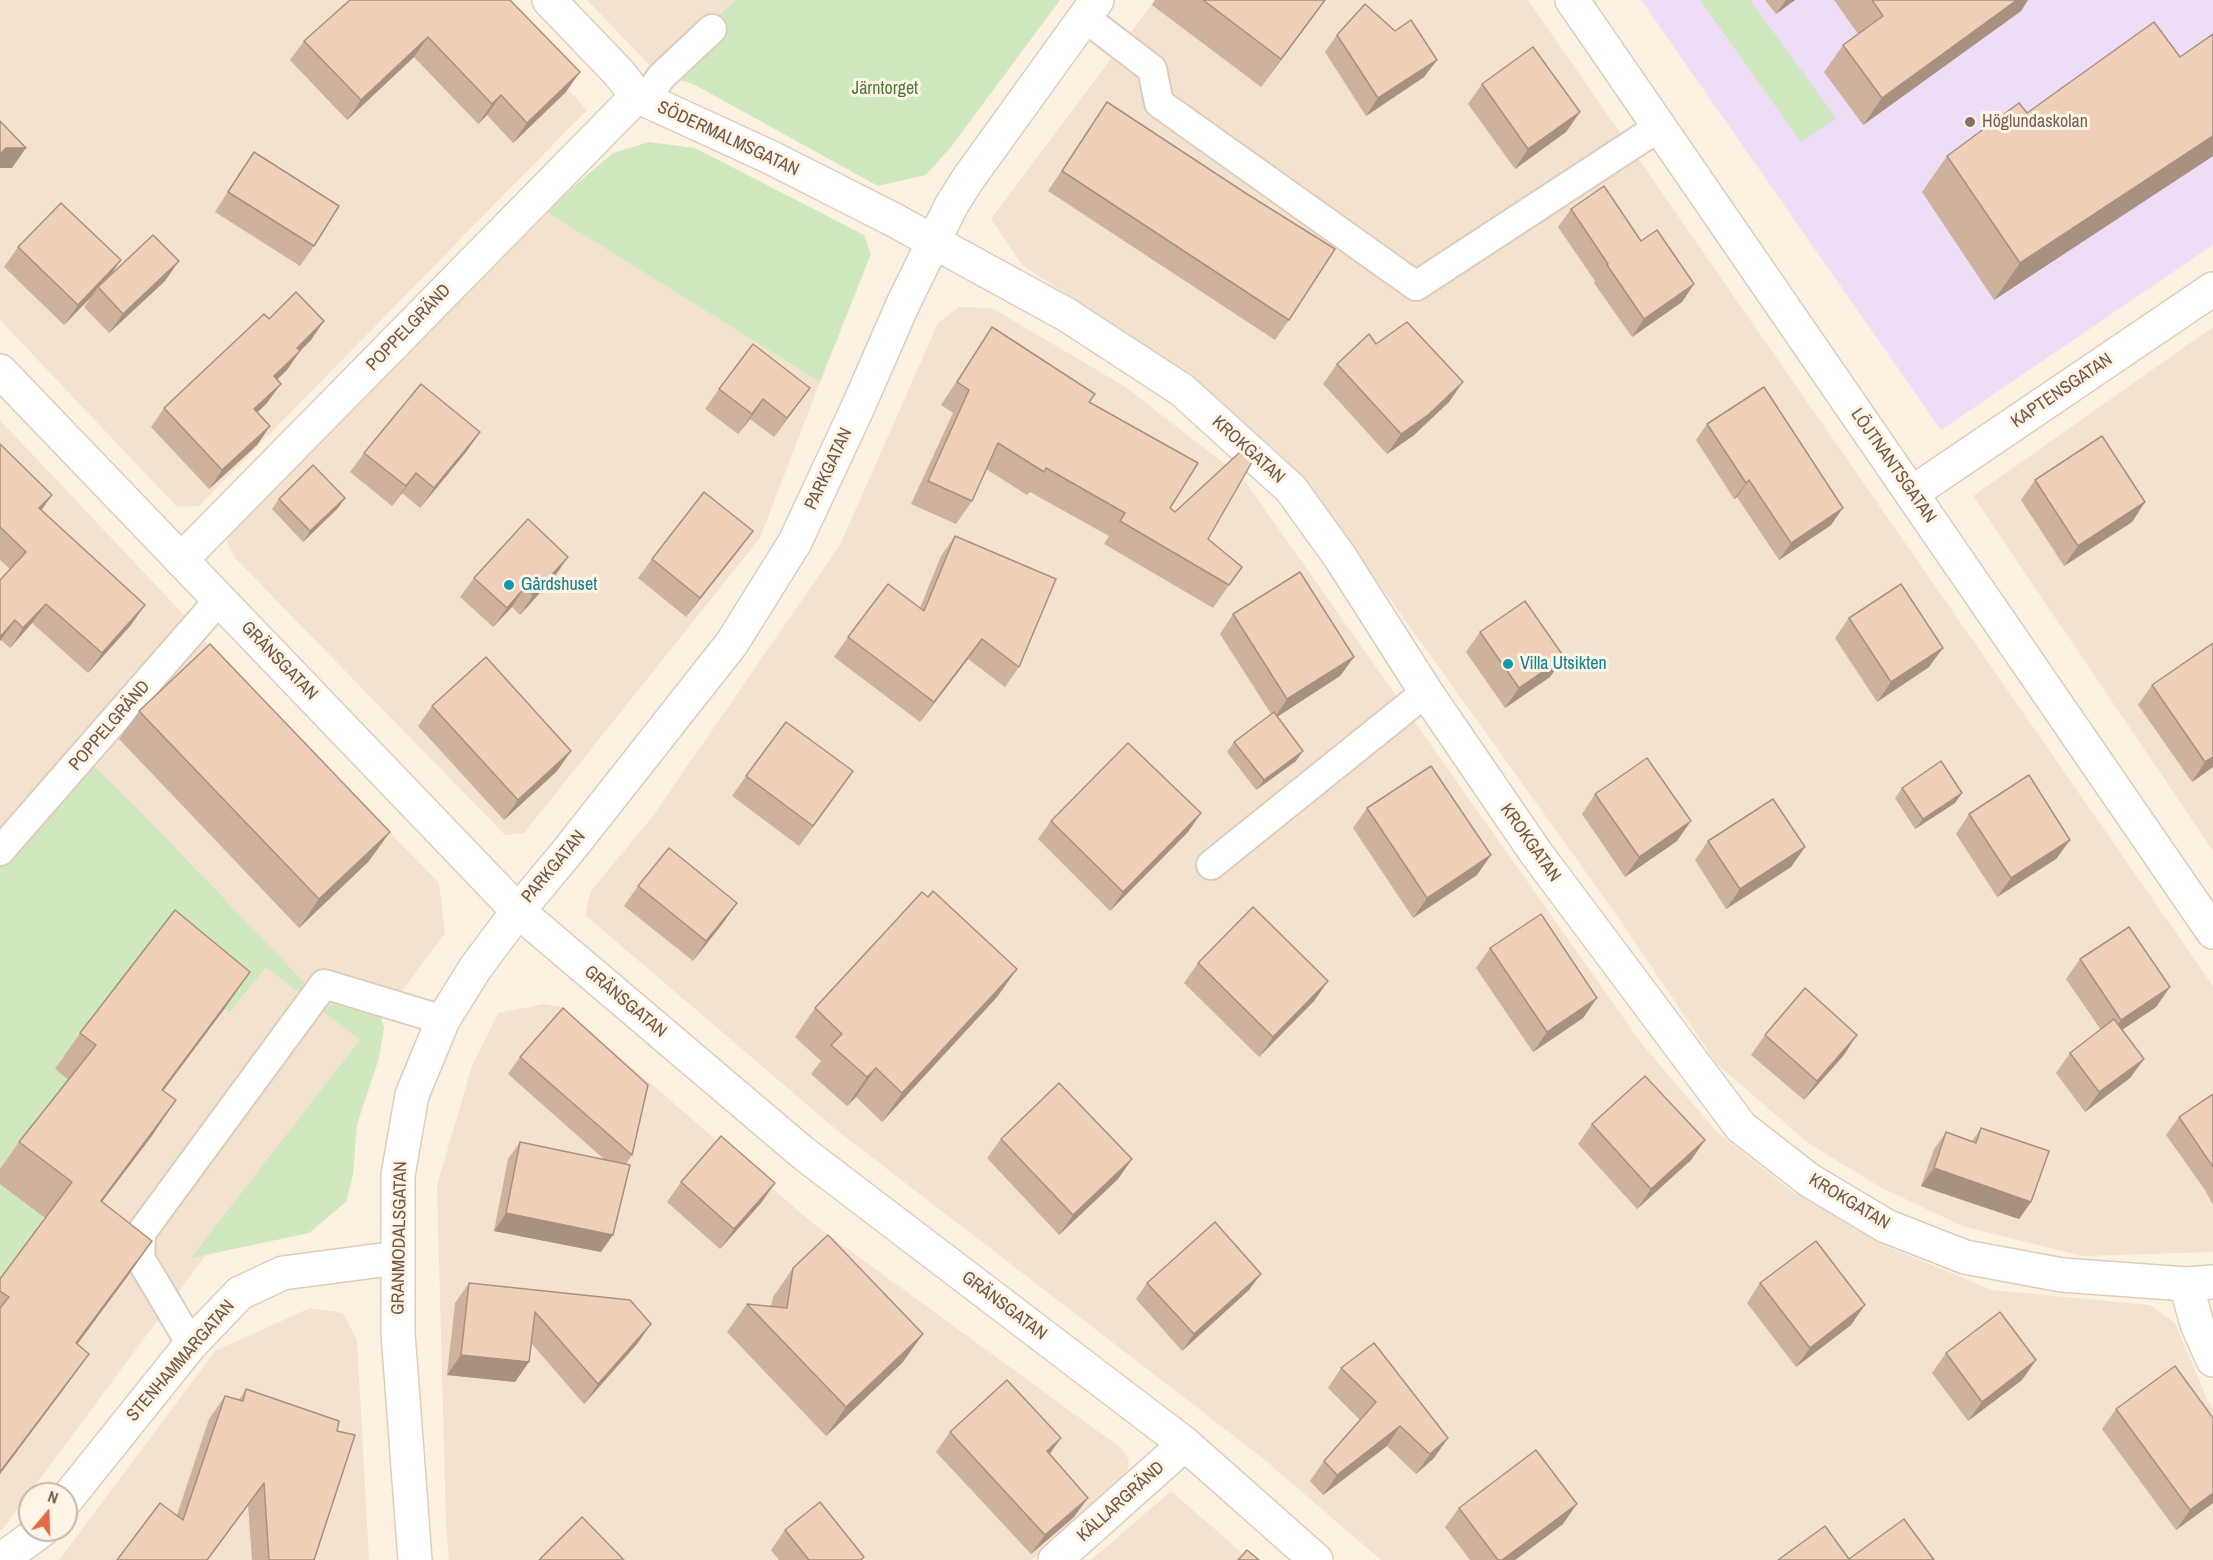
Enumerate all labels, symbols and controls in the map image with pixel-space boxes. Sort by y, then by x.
park label: Järntorget [852,78,918,100]
street label: SÖDERMALMSGATAN [654,97,802,181]
place label: Höglundaskolan [1982,111,2088,133]
marker: Höglundaskolan [1963,115,1977,129]
street label: POPPELGRÄND [362,280,456,376]
street label: KAPTENSGATAN [2007,349,2117,433]
street label: LÖJTNANTSGATAN [1845,405,1941,527]
street label: KROKGATAN [1207,412,1289,488]
street label: PARKGATAN [801,425,857,513]
place label: Gårdshuset [521,574,597,596]
marker: Gårdshuset [502,578,516,592]
street label: GRÄNSGATAN [236,617,322,705]
place label: Villa Utsikten [1520,653,1607,675]
marker: Villa Utsikten [1501,657,1515,671]
street label: POPPELGRÄND [65,677,155,775]
street label: KROKGATAN [1495,800,1565,886]
street label: PARKGATAN [518,826,590,908]
street label: GRÄNSGATAN [579,961,671,1043]
street label: GRANMODALSGATAN [388,1161,412,1315]
street label: KROKGATAN [1805,1169,1893,1235]
street label: GRÄNSGATAN [957,1267,1051,1345]
street label: STENHAMMARGATAN [122,1296,240,1426]
street label: KÄLLARGRÄND [1073,1457,1169,1547]
north arrow [18,1482,78,1542]
text: N [45,1485,61,1509]

